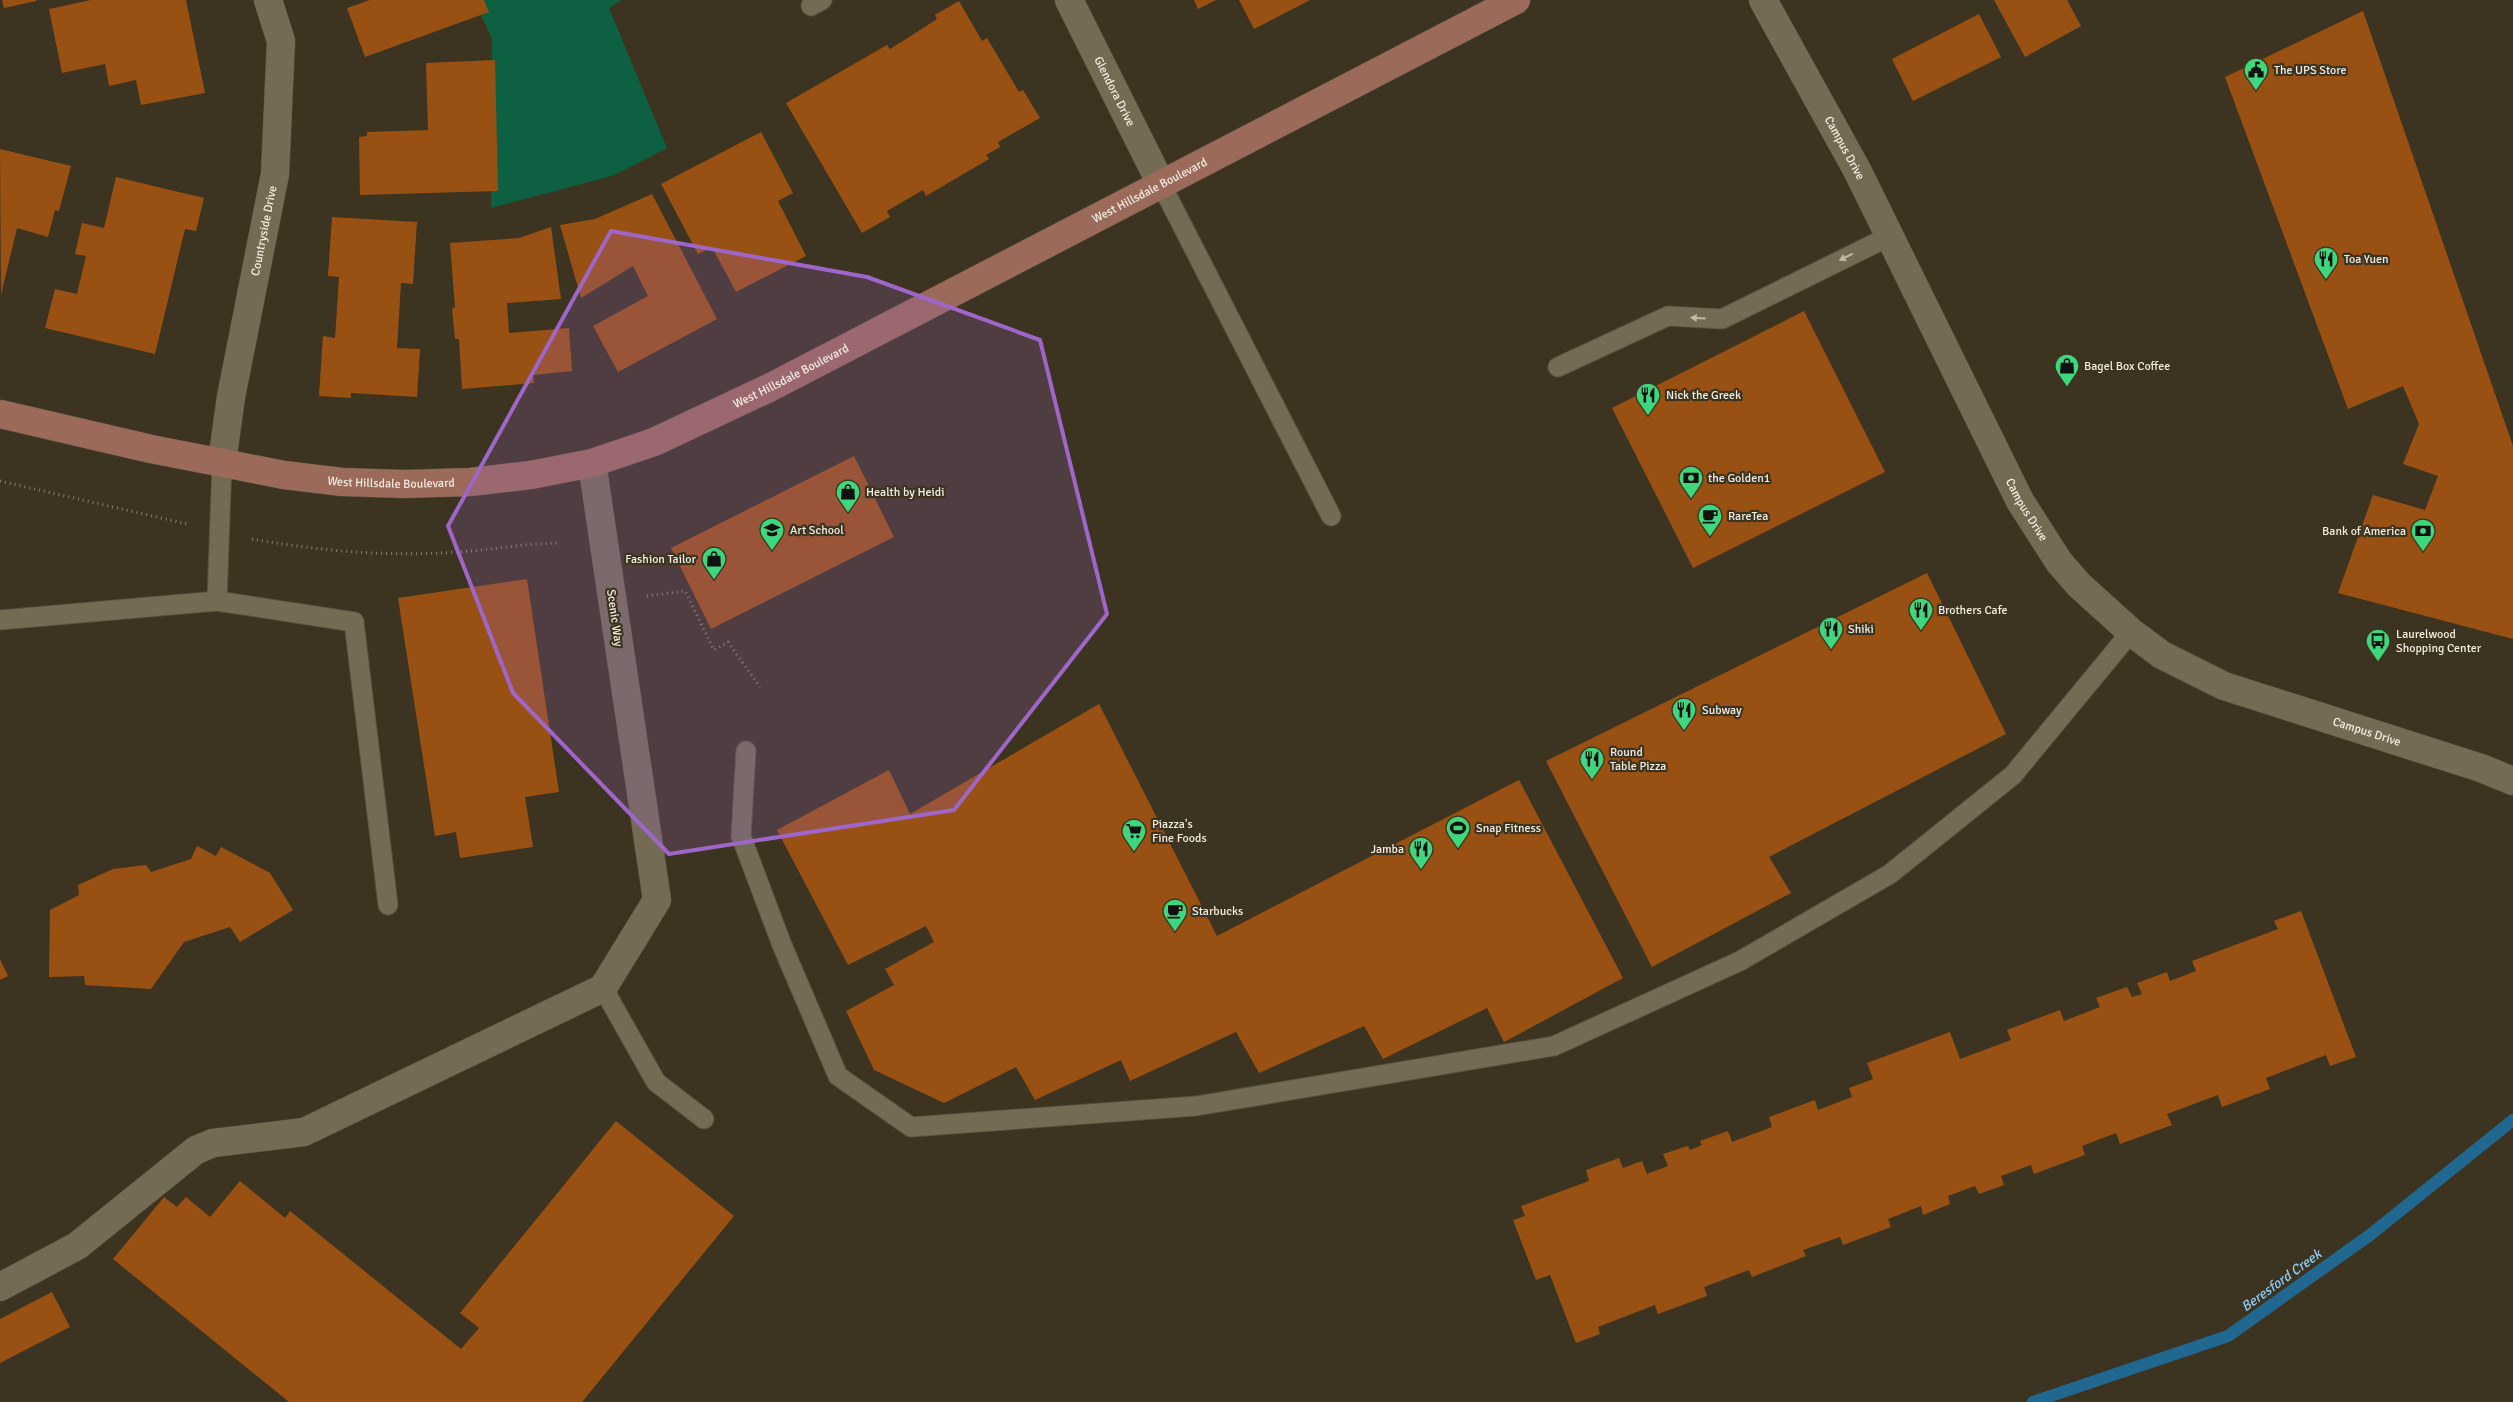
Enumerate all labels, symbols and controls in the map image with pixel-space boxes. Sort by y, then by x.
street label: Glendora Drive [1090,54,1138,129]
public building icon: The UPS Store [2243,57,2269,91]
place label: The UPS Store [2274,63,2346,78]
street label: Campus Drive [1821,114,1868,183]
street label: West Hillsdale Boulevard [1090,155,1210,227]
street label: Countryside Drive [248,185,280,277]
restaurant icon: Toa Yuen [2313,246,2339,280]
place label: Toa Yuen [2344,252,2389,267]
one-way arrow [1839,253,1853,261]
one-way arrow [1690,313,1706,321]
street label: West Hillsdale Boulevard [731,341,851,412]
shop icon: Bagel Box Coffee [2054,353,2080,387]
place label: Bagel Box Coffee [2084,359,2170,374]
restaurant icon: Nick the Greek [1635,382,1661,416]
place label: Nick the Greek [1666,388,1741,403]
bank icon: the Golden1 [1678,465,1704,499]
place label: the Golden1 [1708,471,1770,486]
street label: West Hillsdale Boulevard [326,473,455,492]
street label: Campus Drive [2002,476,2051,544]
shop icon: Health by Heidi [835,479,861,513]
place label: Health by Heidi [866,485,944,500]
cafe icon: RareTea [1697,503,1723,537]
place label: RareTea [1728,509,1768,524]
school or university icon: Art School [759,517,785,551]
bank icon: Bank of America [2410,518,2436,552]
place label: Art School [790,523,844,538]
place label: Bank of America [2322,524,2406,539]
shop icon: Fashion Tailor [701,546,727,580]
place label: Fashion Tailor [625,552,697,567]
street label: Scenic Way [603,588,626,648]
restaurant icon: Brothers Cafe [1908,597,1934,631]
place label: Brothers Cafe [1938,603,2008,618]
restaurant icon: Shiki [1818,616,1844,650]
place label: Shiki [1848,622,1874,637]
place label: Laurelwood Shopping Center [2396,627,2482,656]
bus stop icon: Laurelwood Shopping Center [2365,628,2391,662]
restaurant icon: Subway [1671,697,1697,731]
place label: Subway [1702,703,1742,718]
street label: Campus Drive [2331,714,2403,750]
place label: Round Table Pizza [1610,745,1666,774]
restaurant icon: Round Table Pizza [1579,746,1605,780]
sports icon: Snap Fitness [1445,815,1471,849]
place label: Piazza's Fine Foods [1152,817,1207,846]
supermarket icon: Piazza's Fine Foods [1121,818,1147,852]
place label: Snap Fitness [1476,821,1541,836]
restaurant icon: Jamba [1408,836,1434,870]
place label: Jamba [1371,842,1404,857]
cafe icon: Starbucks [1162,898,1188,932]
place label: Starbucks [1192,904,1243,919]
water label: Beresford Creek [2238,1244,2326,1315]

